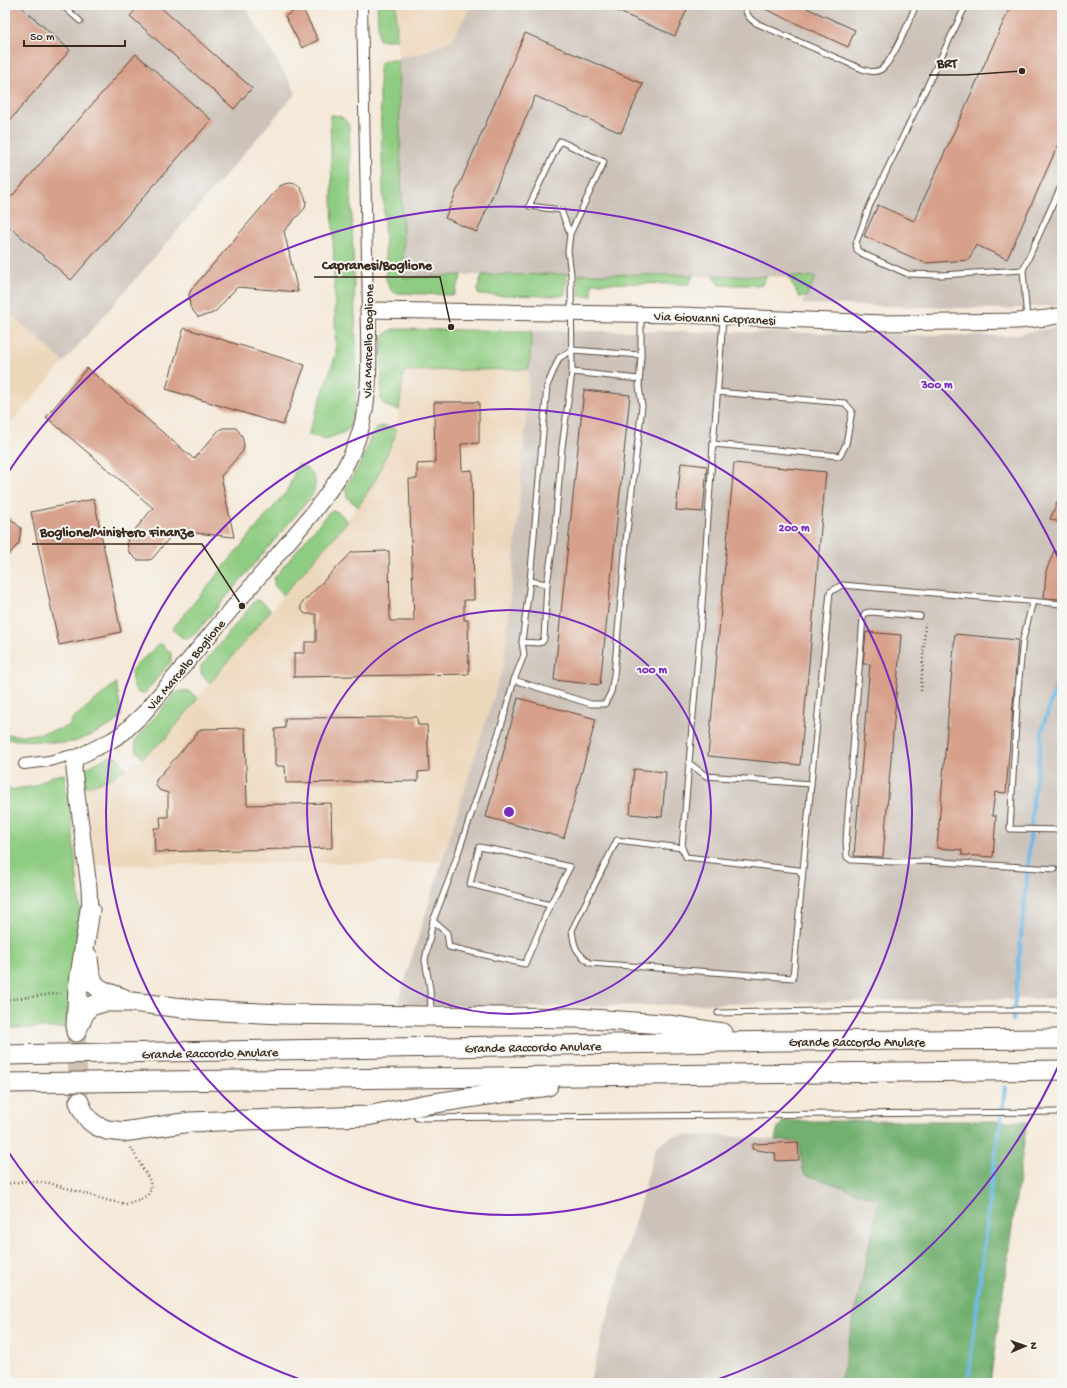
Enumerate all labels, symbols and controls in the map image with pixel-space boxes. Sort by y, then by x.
scale bar [24,22,125,48]
text: 50 m [30,31,55,45]
callout: BRT [929,49,965,75]
text: BRT [936,56,959,73]
callout: Capranesi/Boglione [314,251,440,277]
text: Capranesi/Boglione [321,258,433,275]
street label: Via Marcello Boglione [361,284,378,399]
street label: Via Giovanni Capranesi [653,310,776,329]
text: 300 m [920,379,953,393]
callout: Boglione/Ministero Finanze [32,518,202,544]
text: 200 m [779,522,810,536]
text: Boglione/Ministero Finanze [39,525,195,542]
street label: Via Marcello Boglione [144,617,229,715]
text: 100 m [636,664,667,678]
centre of rings [502,805,516,819]
street label: Grande Raccordo Anulare [789,1036,926,1051]
street label: Grande Raccordo Anulare [465,1040,602,1057]
street label: Grande Raccordo Anulare [142,1046,279,1063]
north arrow [1005,1326,1045,1366]
text: N [1027,1342,1039,1350]

